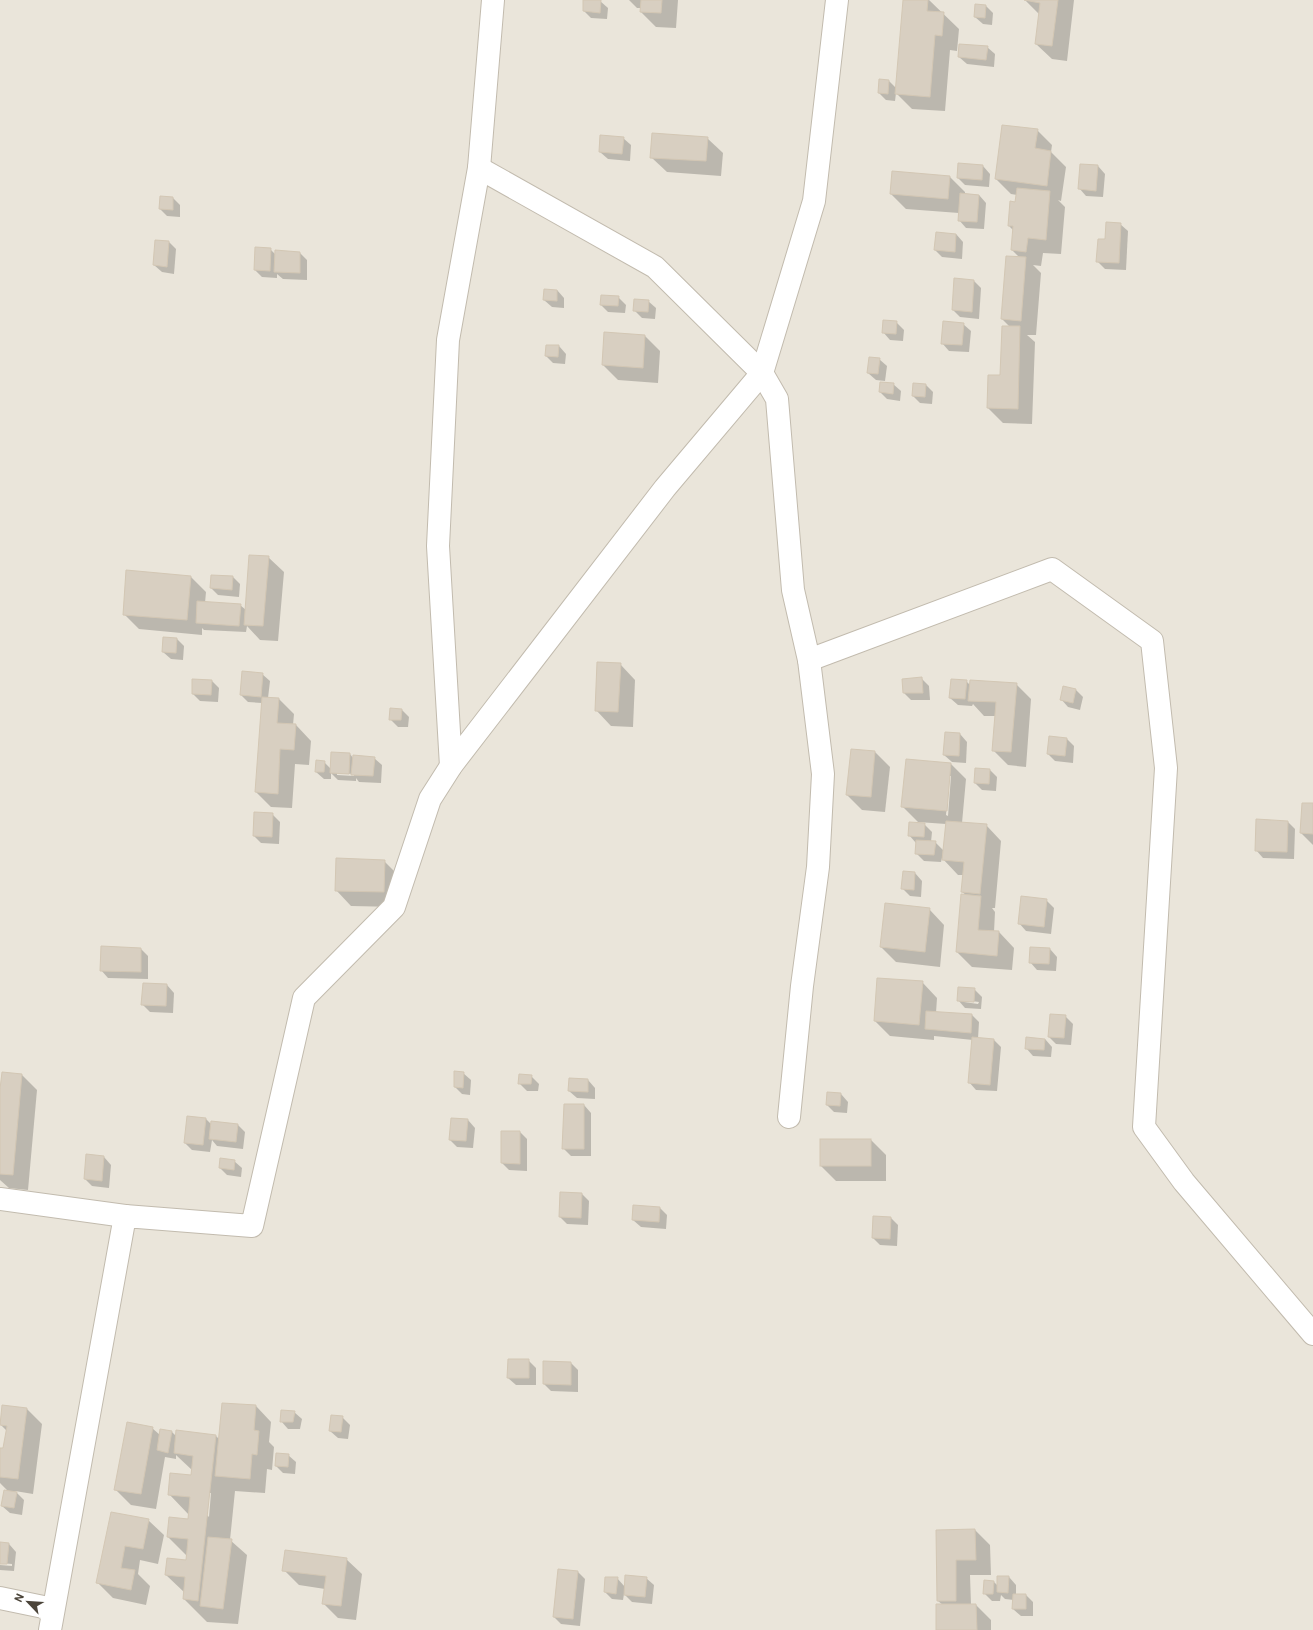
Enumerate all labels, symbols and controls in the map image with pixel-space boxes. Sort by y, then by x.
north arrow [8,1582,48,1622]
text: N [12,1592,27,1604]

